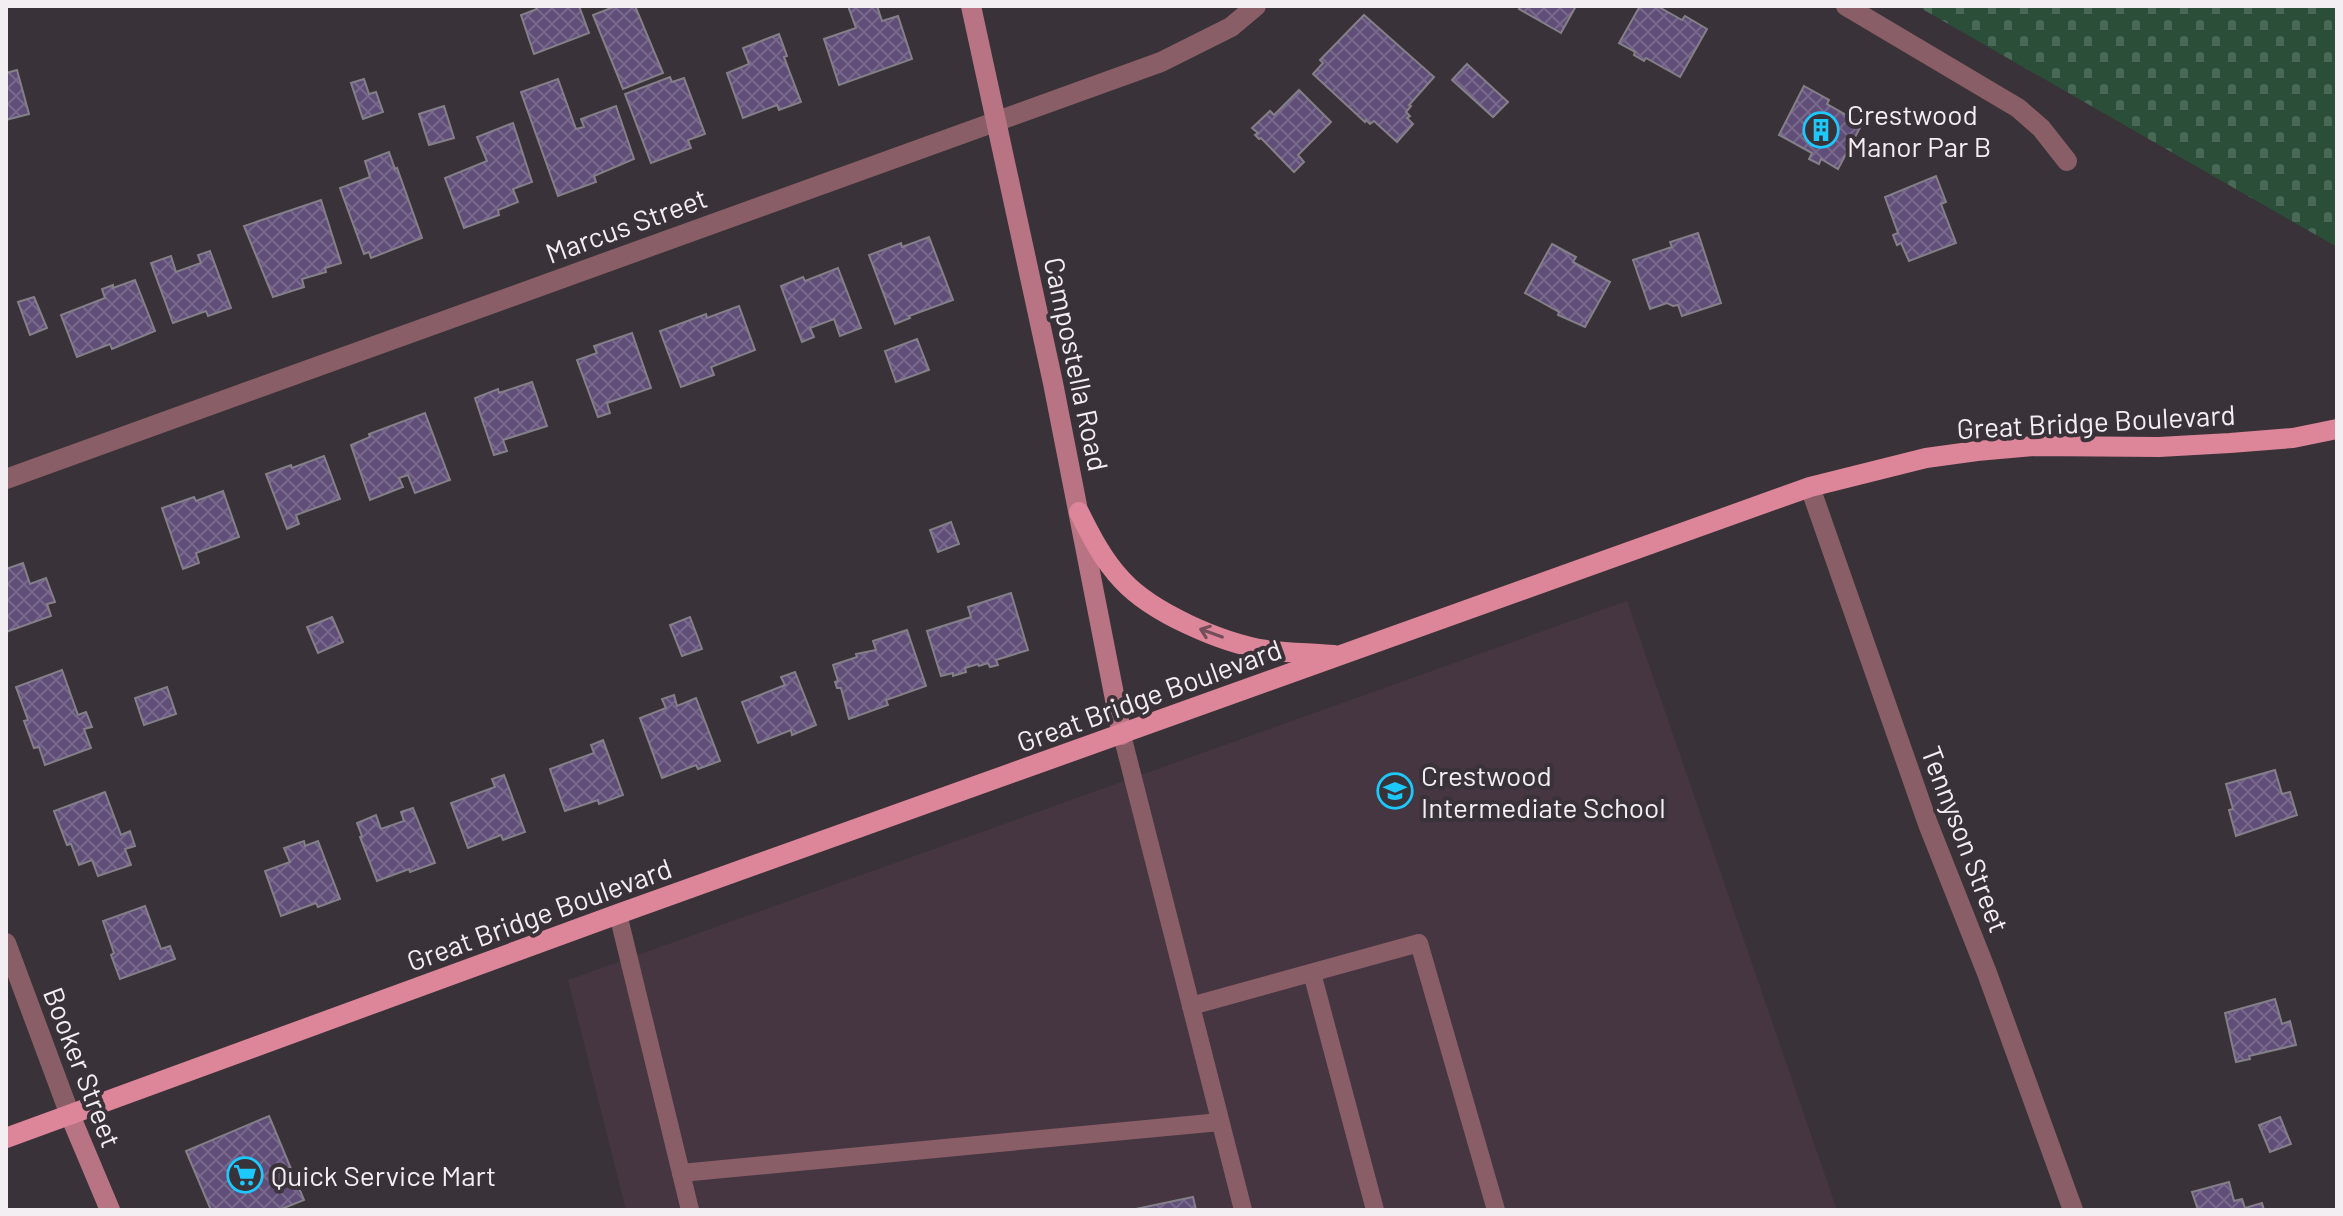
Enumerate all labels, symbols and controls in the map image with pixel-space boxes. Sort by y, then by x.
place label: Crestwood Manor Par B [1847,97,1991,163]
building icon: Crestwood Manor Par B [1802,111,1840,149]
street label: Marcus Street [541,180,711,270]
street label: Campostella Road [1038,254,1116,474]
street label: Great Bridge Boulevard [1956,397,2236,445]
one-way arrow [1199,625,1224,640]
street label: Great Bridge Boulevard [1012,631,1286,759]
street label: Tennyson Street [1915,741,2017,937]
place label: Crestwood Intermediate School [1421,758,1666,824]
school or university icon: Crestwood Intermediate School [1376,772,1414,810]
street label: Great Bridge Boulevard [402,850,676,978]
street label: Booker Street [37,982,129,1152]
supermarket icon: Quick Service Mart [226,1156,264,1194]
place label: Quick Service Mart [271,1158,496,1192]

